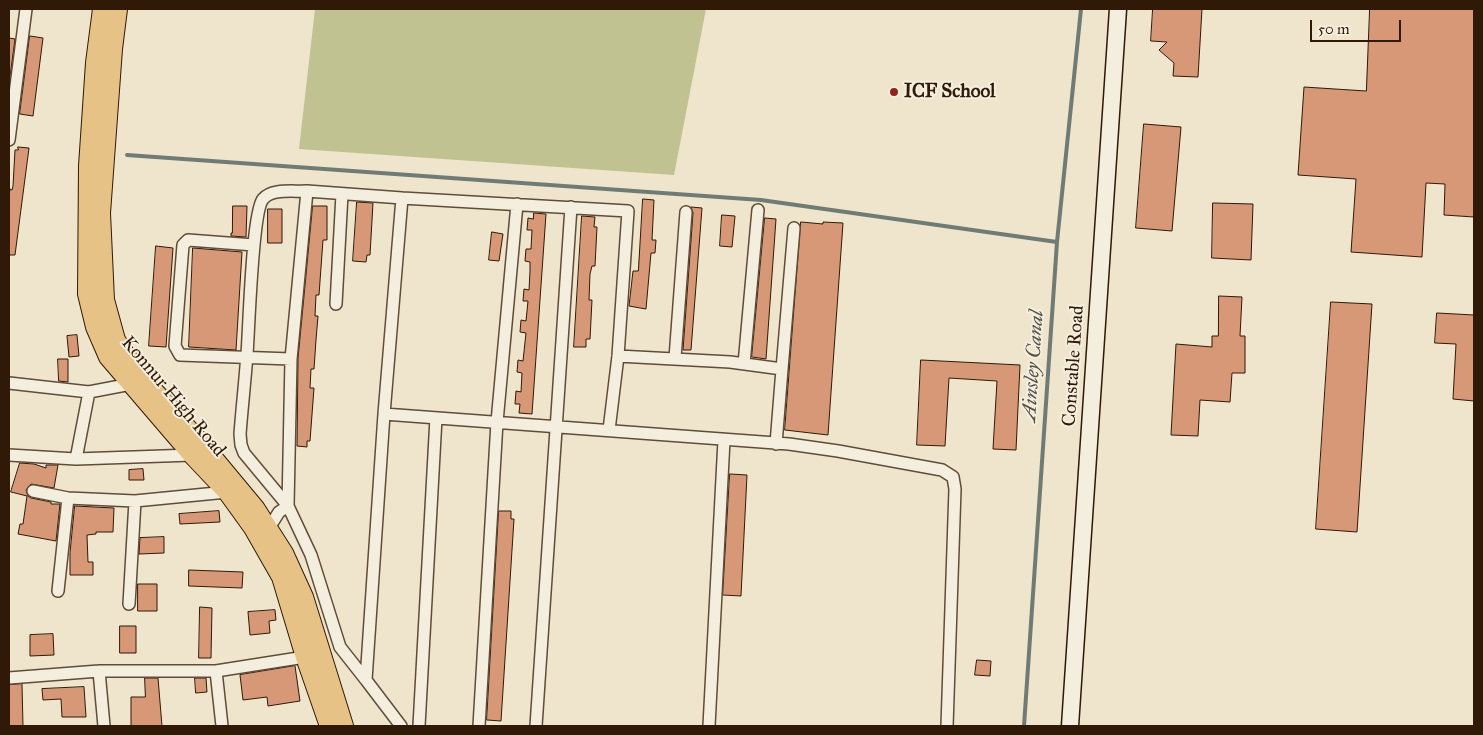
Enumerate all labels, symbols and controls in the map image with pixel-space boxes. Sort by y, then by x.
scale bar [1313,10,1404,42]
text: 50 m [1318,20,1350,38]
place label: ICF School [904,81,995,103]
marker: ICF School [888,86,900,98]
street label: Constable Road [1058,305,1090,427]
water label: Ainsley Canal [1018,309,1050,423]
street label: Konnur High Road [116,332,230,462]

